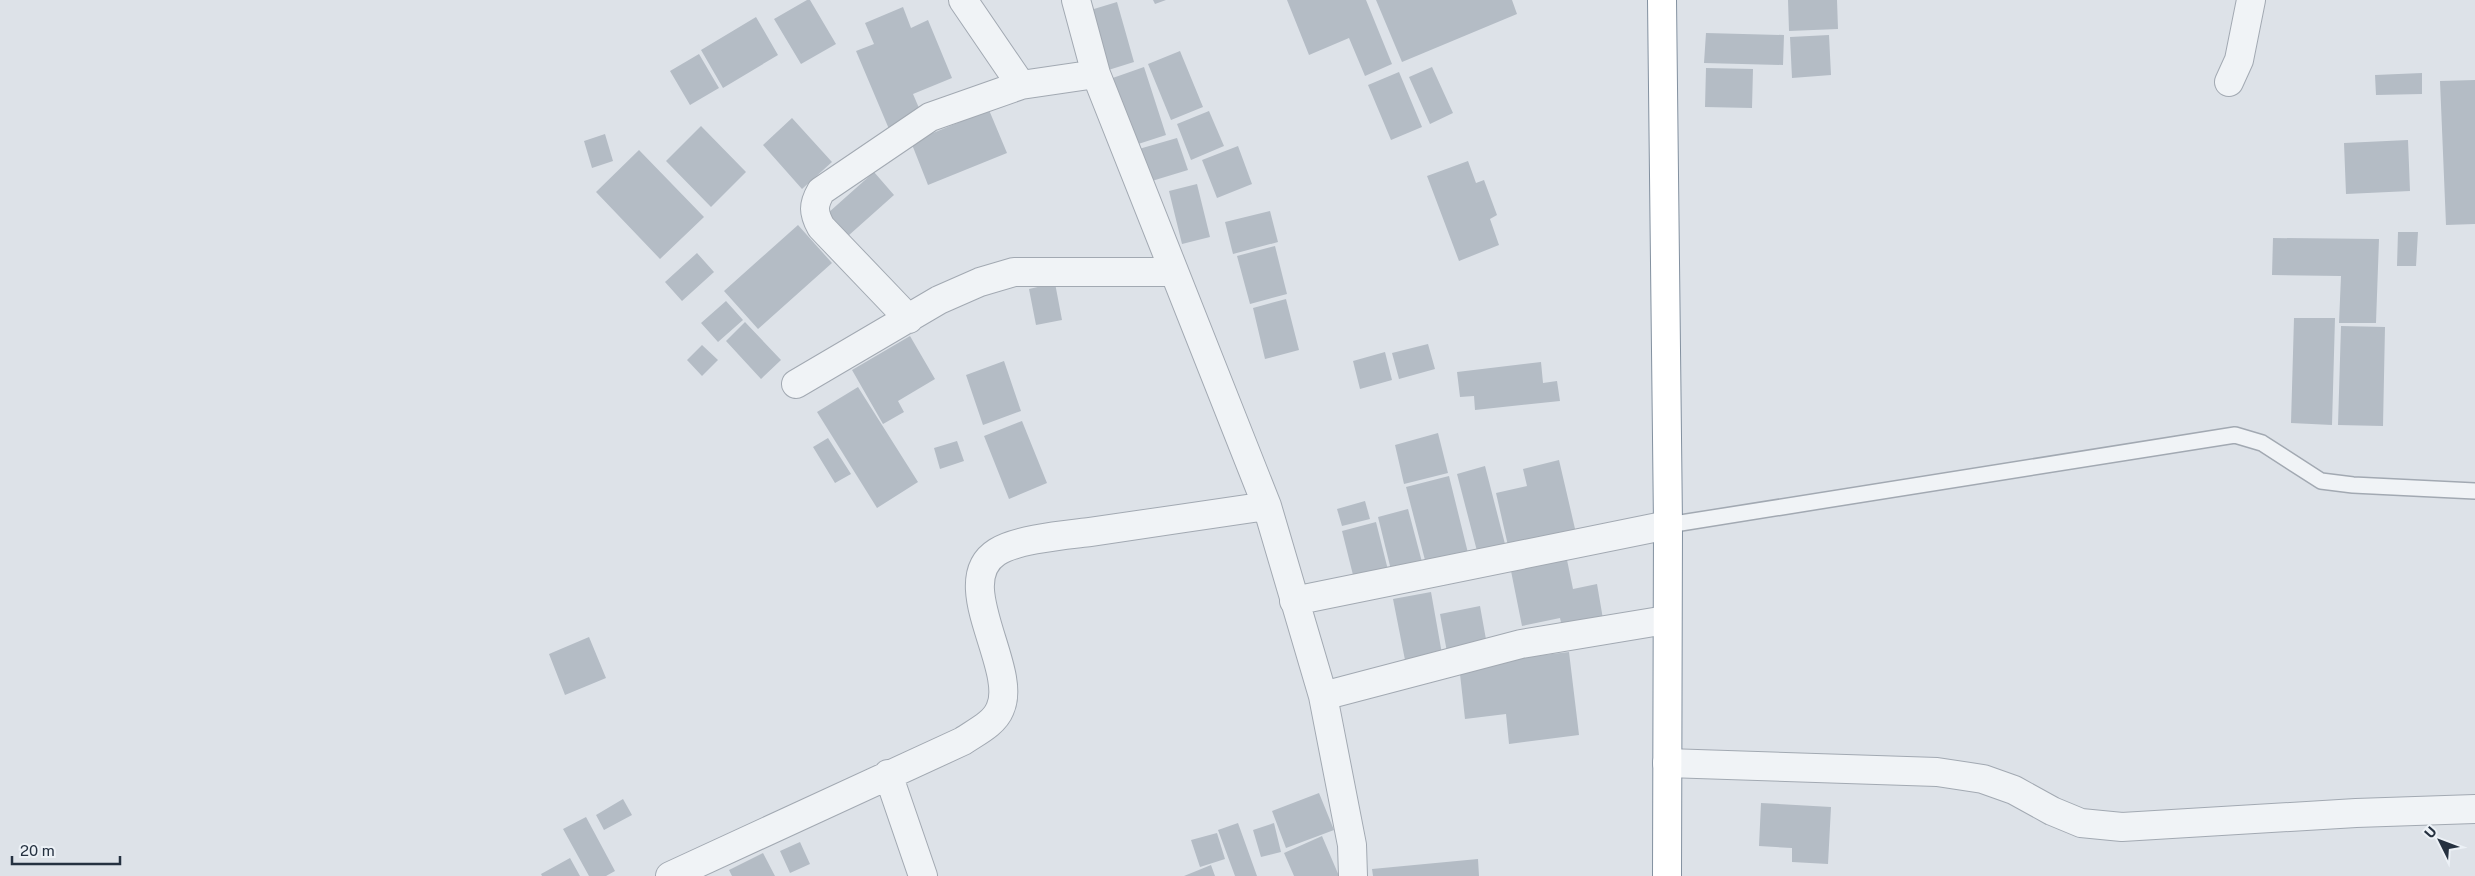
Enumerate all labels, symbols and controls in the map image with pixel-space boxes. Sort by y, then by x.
north arrow [2415,816,2465,866]
text: U [2421,823,2440,841]
scale bar [12,834,120,866]
text: 20 m [20,842,55,859]

